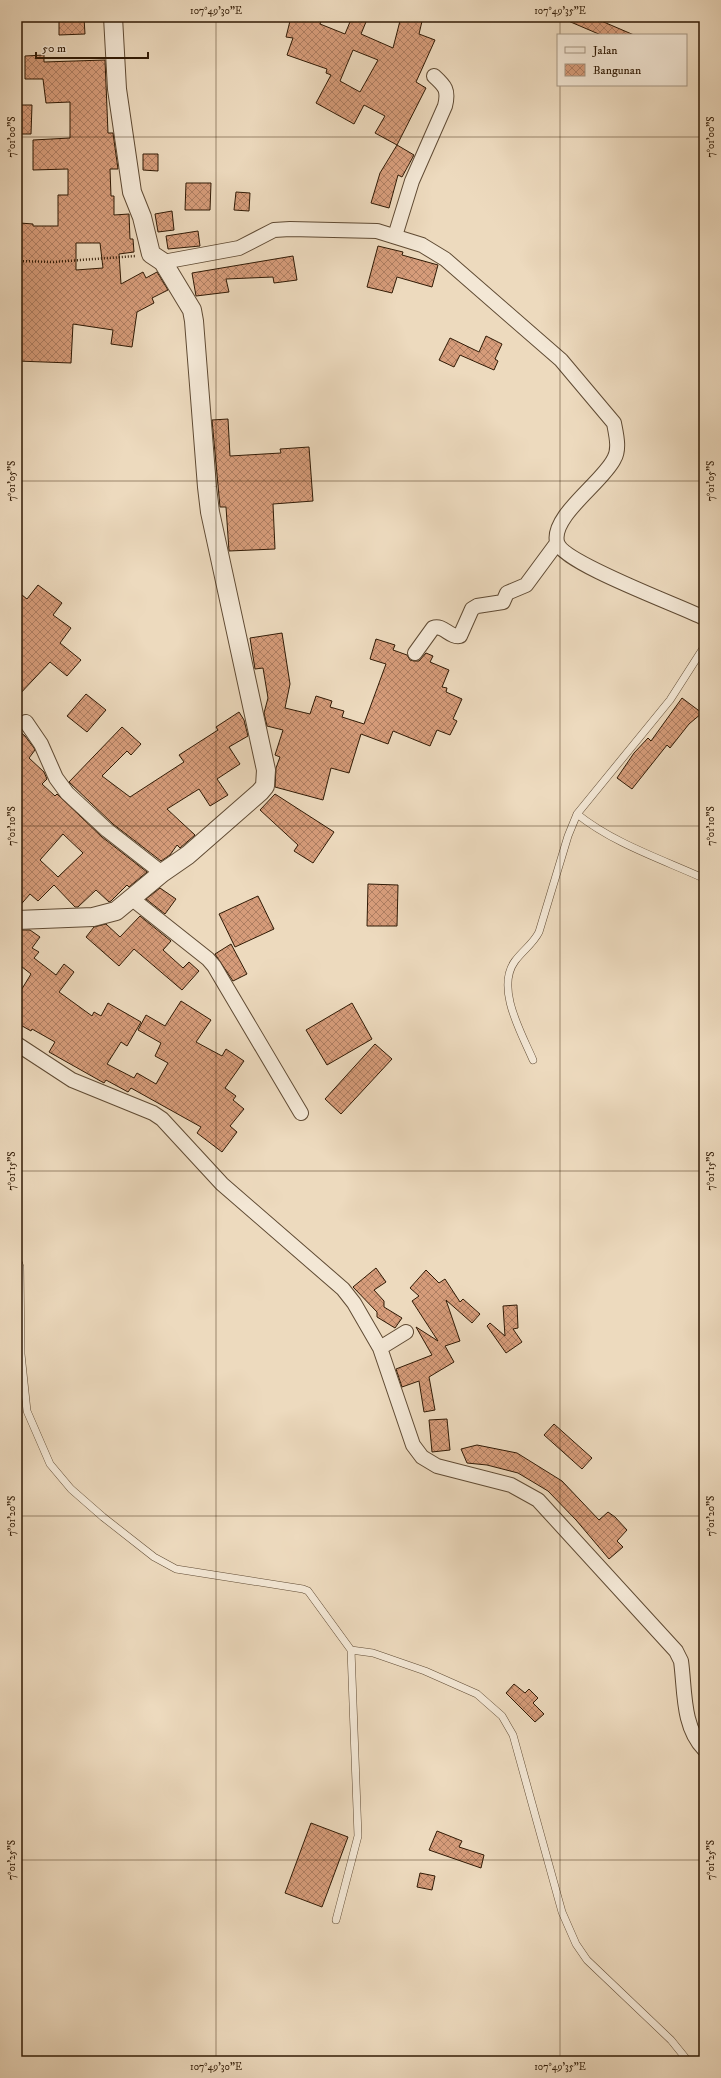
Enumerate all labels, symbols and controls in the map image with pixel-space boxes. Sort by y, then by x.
text: 107°49'30"E [190,5,242,17]
text: 107°49'35"E [534,5,586,17]
scale bar [36,34,148,60]
legend [557,34,687,86]
text: 50 m [42,41,66,56]
text: Jalan [592,43,618,58]
text: Bangunan [593,63,642,78]
text: 7°01'00"S [6,116,18,158]
text: 7°01'00"S [705,116,717,158]
text: 7°01'05"S [6,461,18,501]
text: 7°01'05"S [705,461,717,501]
text: 7°01'10"S [6,806,18,846]
text: 7°01'10"S [705,806,717,846]
text: 7°01'15"S [6,1152,18,1190]
text: 7°01'15"S [705,1152,717,1190]
text: 7°01'20"S [6,1496,18,1536]
text: 7°01'20"S [705,1496,717,1536]
text: 7°01'25"S [6,1840,18,1880]
text: 7°01'25"S [705,1840,717,1880]
text: 107°49'30"E [190,2061,242,2073]
text: 107°49'35"E [534,2061,586,2073]

